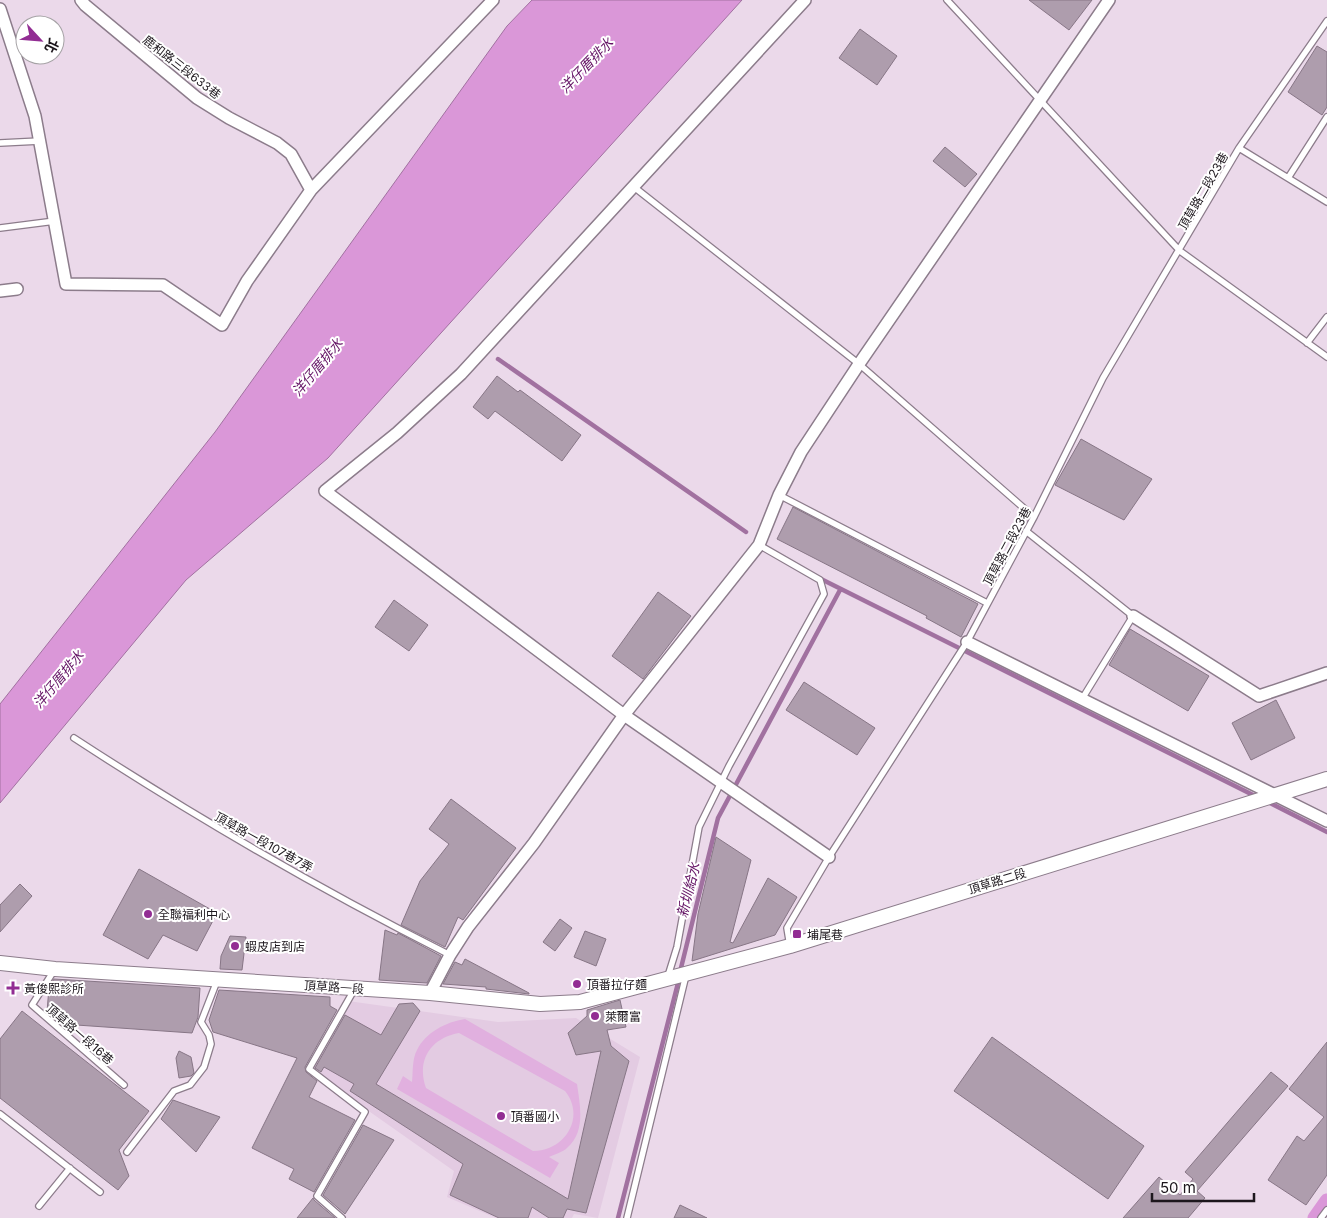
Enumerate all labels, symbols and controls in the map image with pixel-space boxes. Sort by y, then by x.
north arrow [15,15,65,65]
street label: 鹿和路三段633巷 [140,32,224,102]
water label: 洋仔厝排水 [556,33,617,96]
text: 北 [41,36,63,56]
street label: 頂草路二段23巷 [1175,150,1231,232]
water label: 洋仔厝排水 [288,334,347,399]
street label: 頂草路二段23巷 [980,504,1034,588]
water label: 洋仔厝排水 [29,646,88,711]
street label: 頂草路一段107巷7弄 [212,809,316,875]
water label: 新圳給水 [673,860,703,919]
street label: 頂草路二段 [966,865,1028,897]
place label: 全聯福利中心 [158,907,230,922]
marker: 全聯福利中心 [142,908,154,920]
place label: 埔尾巷 [807,927,843,942]
marker: 埔尾巷 [791,928,803,940]
place label: 蝦皮店到店 [245,939,305,954]
marker: 蝦皮店到店 [229,940,241,952]
street label: 頂草路一段 [304,977,364,997]
place label: 頂番拉仔麵 [587,977,647,992]
marker: 頂番拉仔麵 [571,978,583,990]
marker: 黃俊熙診所 [6,981,20,995]
place label: 黃俊熙診所 [24,981,84,996]
street label: 頂草路一段16巷 [43,1001,117,1067]
place label: 萊爾富 [605,1009,641,1024]
marker: 萊爾富 [589,1010,601,1022]
place label: 頂番國小 [511,1109,559,1124]
marker: 頂番國小 [495,1110,507,1122]
scale bar [1152,1170,1254,1202]
text: 50 m [1160,1178,1196,1197]

